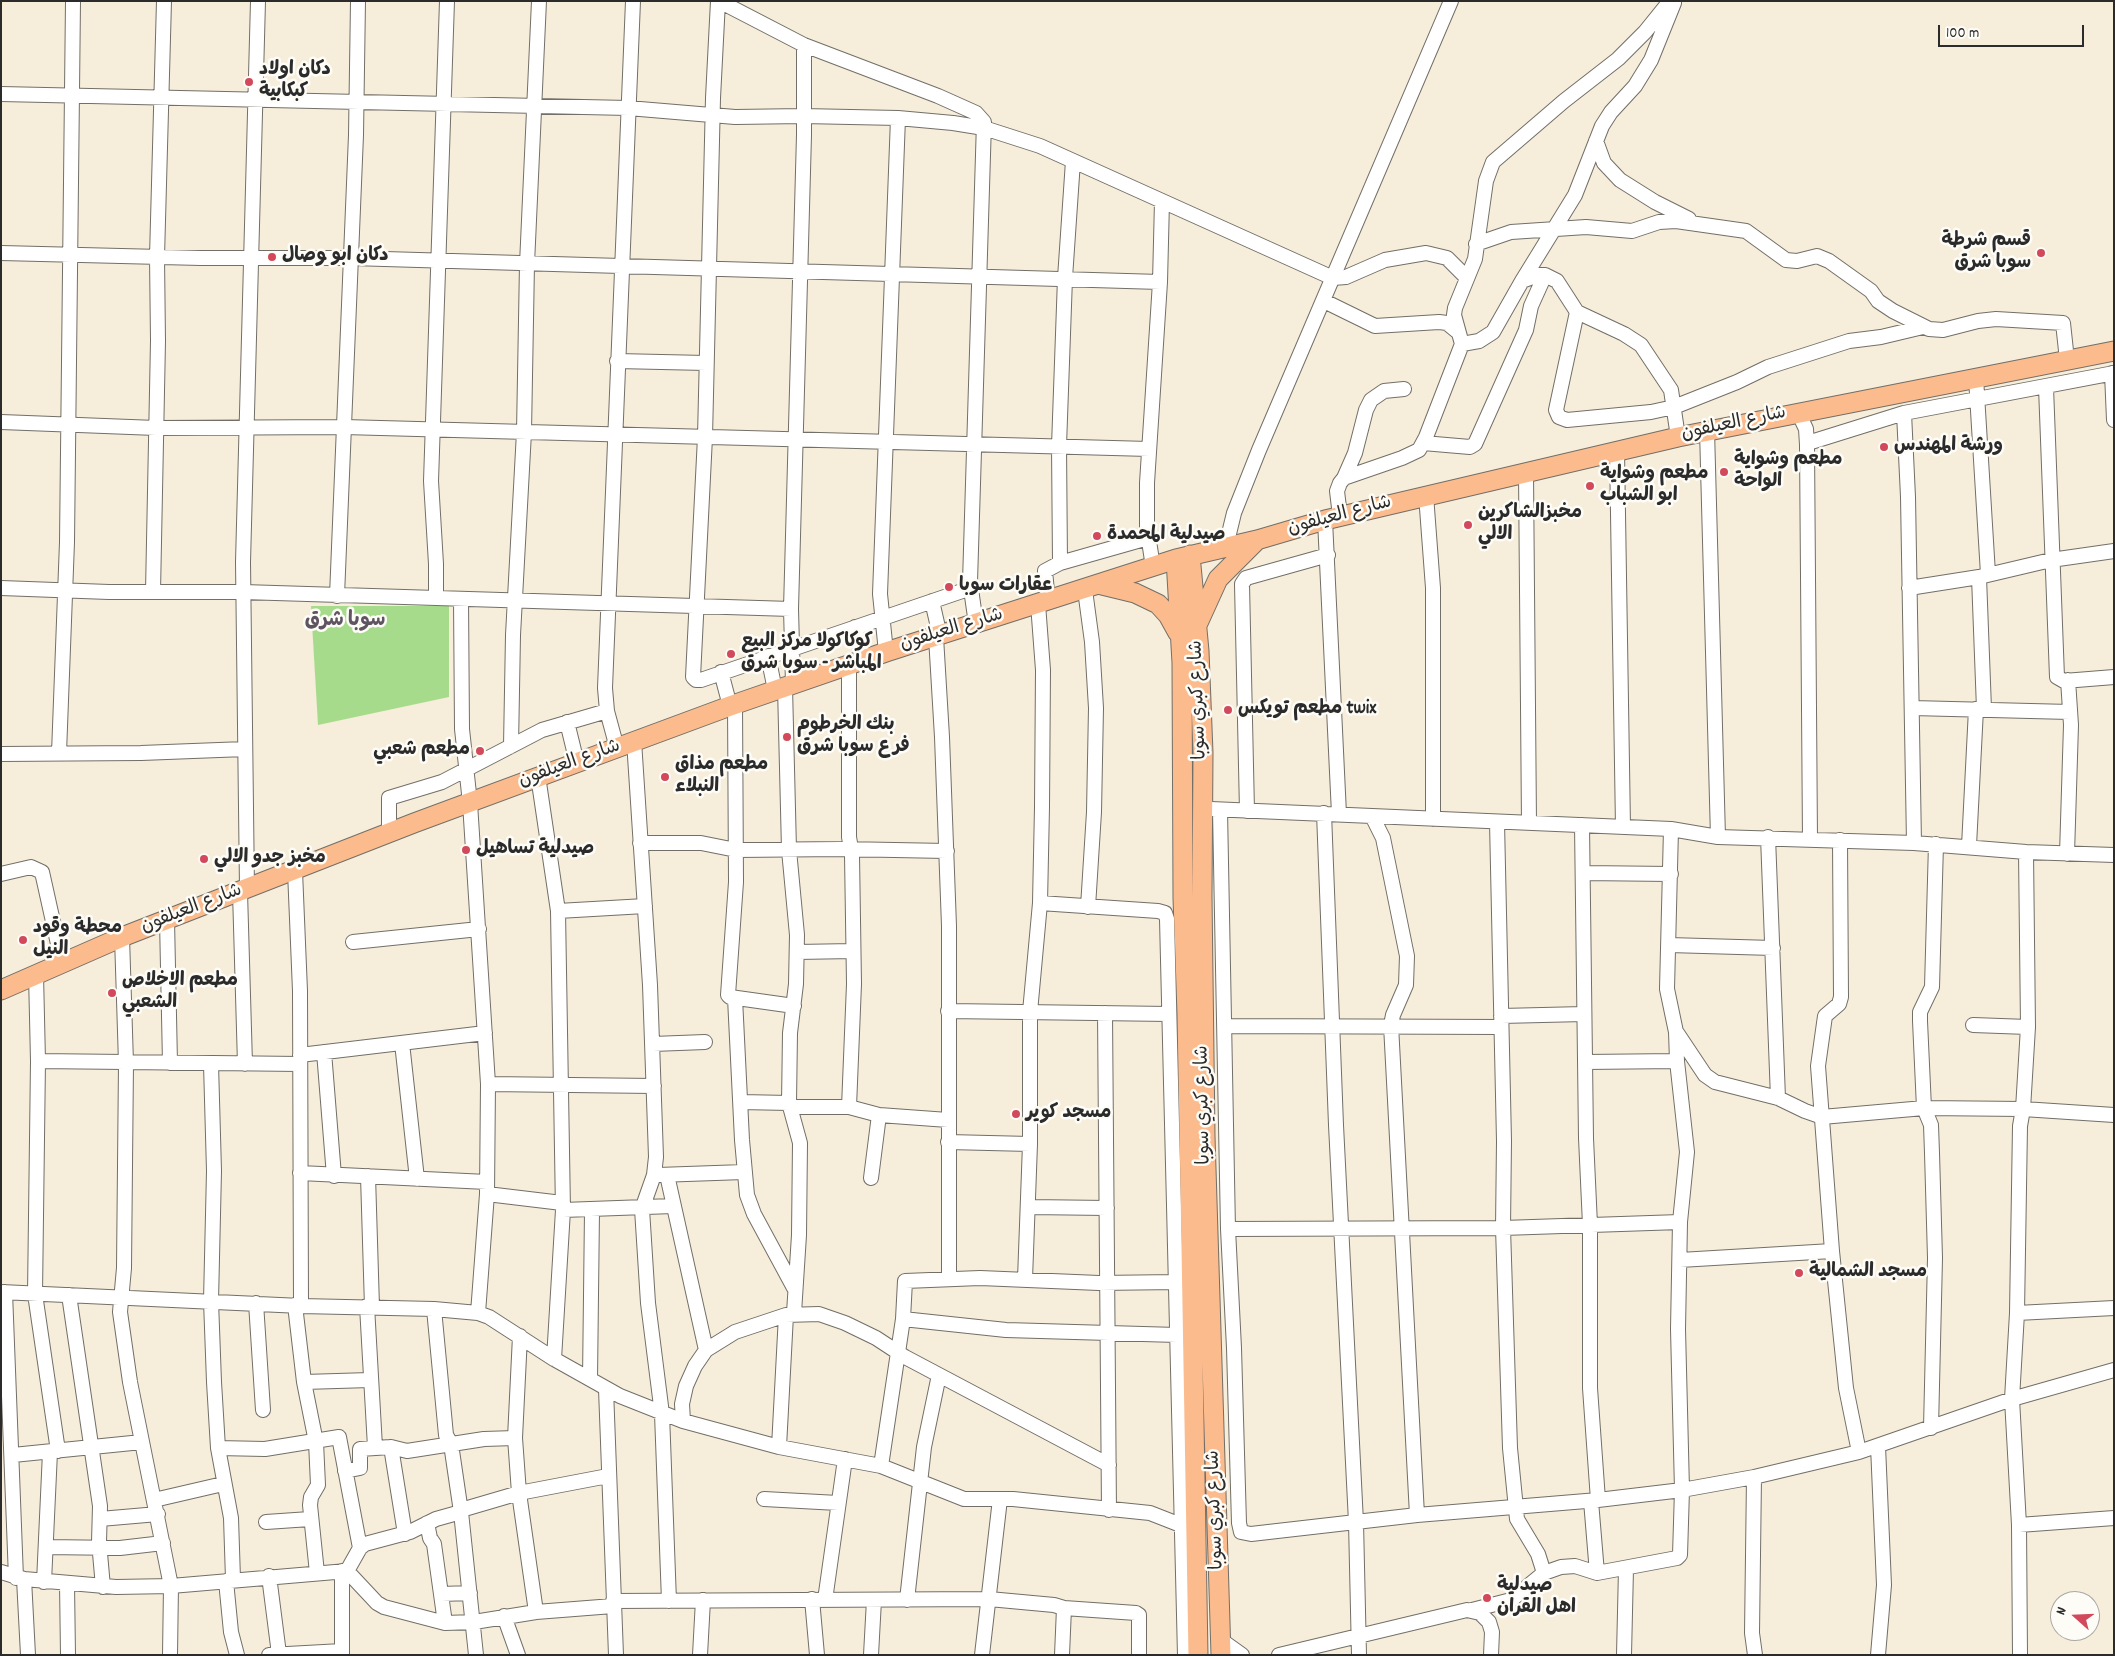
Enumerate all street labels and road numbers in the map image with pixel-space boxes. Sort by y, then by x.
street label: شارع العيلفون [1680,403,1788,447]
street label: شارع العيلفون [1286,492,1394,542]
street label: شارع العيلفون [898,605,1006,657]
street label: شارع كبري سوبا [1187,640,1213,760]
street label: شارع العيلفون [516,736,624,794]
street label: شارع العيلفون [138,880,246,940]
street label: شارع كبري سوبا [1193,1045,1217,1165]
street label: شارع كبري سوبا [1204,1450,1230,1570]

